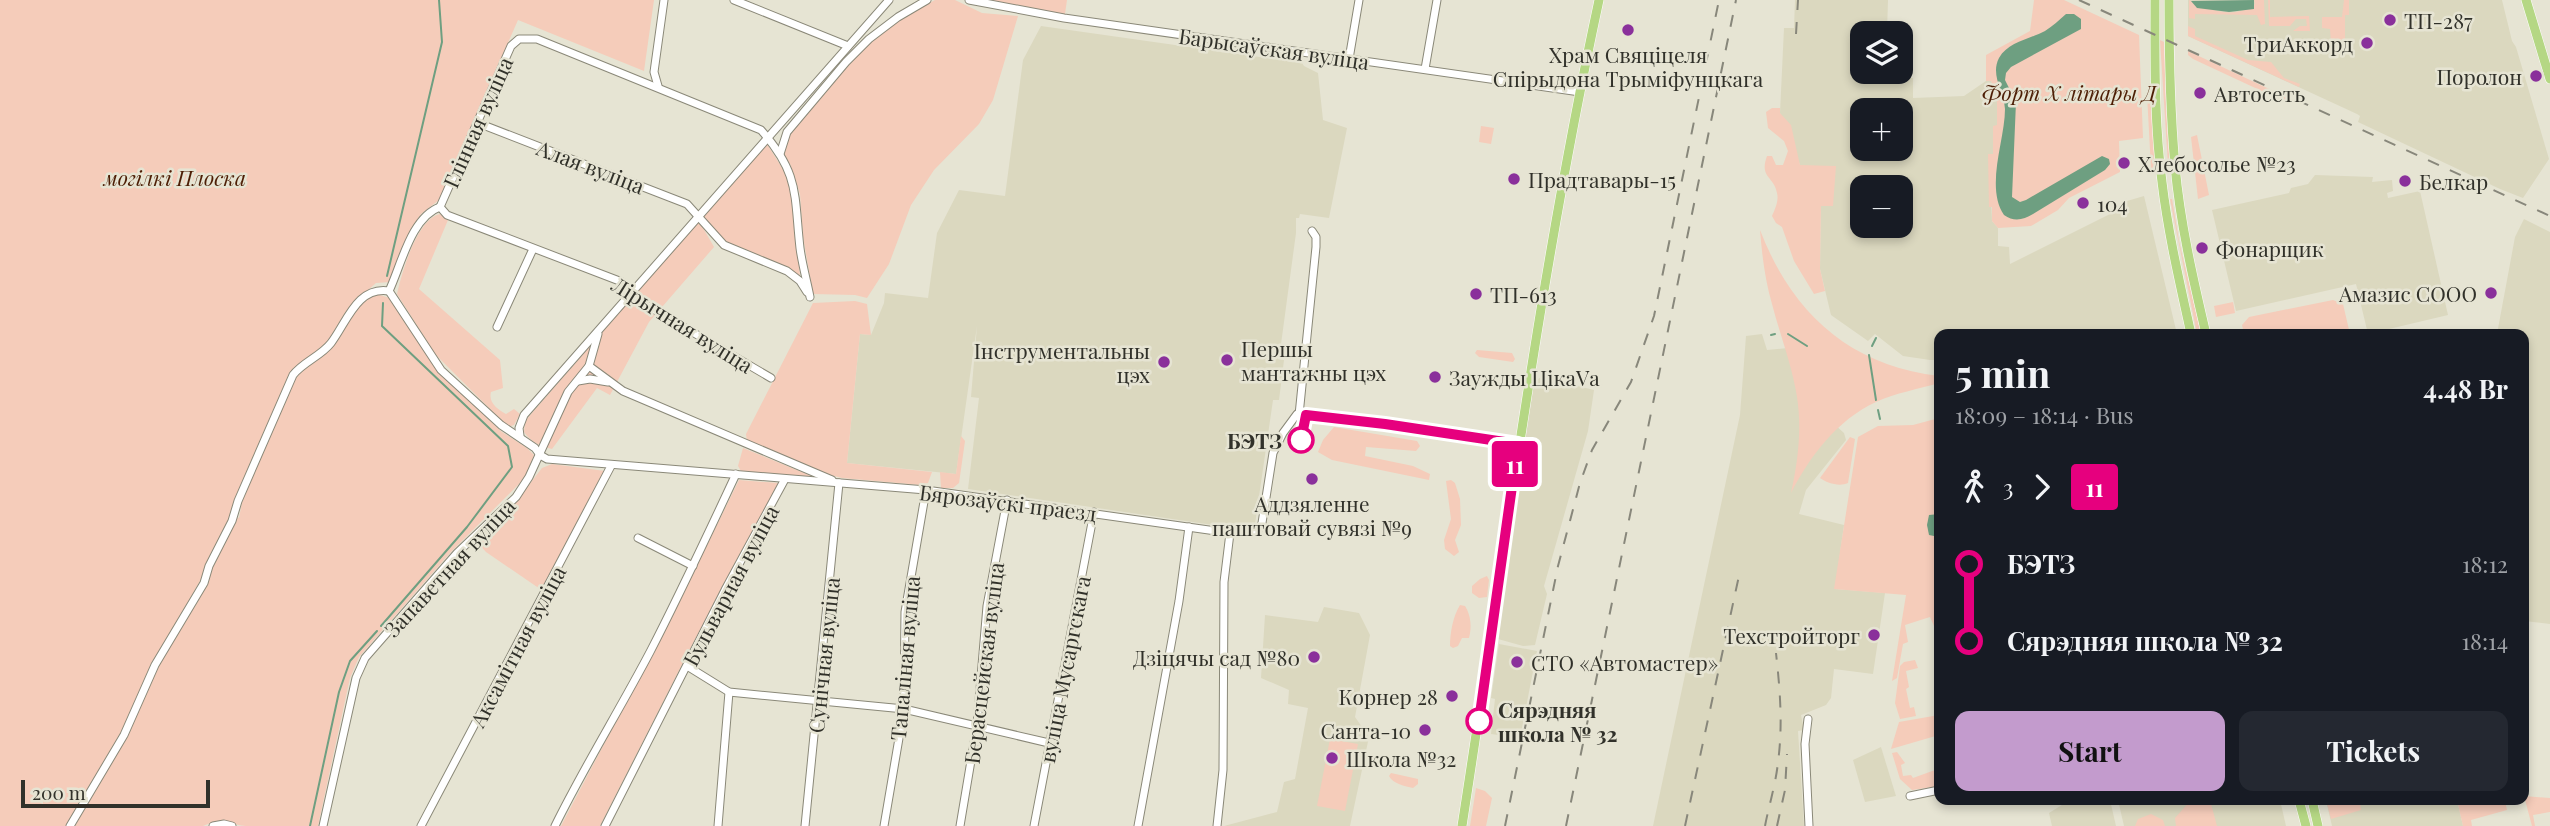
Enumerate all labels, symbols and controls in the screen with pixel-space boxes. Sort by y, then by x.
place label: ТП-287 [2404,6,2473,34]
marker: ТП-287 [2382,12,2398,28]
street label: Барысаўская вуліца [1177,21,1372,75]
map controls [1850,21,1913,238]
button: layers [1850,21,1913,84]
marker: Храм Свяціцеля Спірыдона Трыміфунцкага [1620,22,1636,38]
place label: ТриАккорд [2243,29,2353,57]
marker: ТриАккорд [2359,35,2375,51]
place label: Храм Свяціцеля Спірыдона Трыміфунцкага [1493,40,1764,92]
street label: Глінная вуліца [436,52,519,192]
place label: Поролон [2437,62,2522,90]
marker: Поролон [2528,68,2544,84]
park label: Форт X літары Д [1982,78,2158,106]
place label: Автосеть [2213,79,2305,107]
marker: Автосеть [2192,85,2208,101]
button: + [1850,98,1913,161]
street label: Алая вуліца [532,132,649,200]
place label: Хлебосолье №23 [2138,149,2296,177]
marker: Хлебосолье №23 [2116,155,2132,171]
park label: могілкі Плоска [102,163,246,191]
place label: Прадтавары-15 [1528,165,1676,193]
place label: Белкар [2419,167,2488,195]
marker: Прадтавары-15 [1506,171,1522,187]
marker: Белкар [2397,173,2413,189]
button: − [1850,175,1913,238]
place label: 104 [2097,189,2128,217]
marker: 104 [2075,195,2091,211]
place label: Фонарщик [2216,234,2324,262]
marker: Фонарщик [2194,240,2210,256]
street label: Лірычная вуліца [606,269,759,379]
place label: Амазис СООО [2338,279,2477,307]
place label: ТП-613 [1490,280,1557,308]
marker: Амазис СООО [2483,285,2499,301]
marker: ТП-613 [1468,286,1484,302]
place label: Першы мантажны цэх [1241,334,1386,386]
place label: Інструментальны цэх [974,336,1150,388]
text: 5 min [1955,347,2050,398]
marker: Першы мантажны цэх [1219,352,1235,368]
marker: Інструментальны цэх [1156,354,1172,370]
place label: Заужды ЦікаVа [1449,363,1600,391]
marker: Заужды ЦікаVа [1427,369,1443,385]
text: 4.48 Br [2423,371,2508,406]
text: 18:09 – 18:14 · Bus [1955,399,2134,430]
place label: БЭТЗ [1227,426,1282,454]
marker: БЭТЗ [1288,427,1314,453]
line badge: 11 [1484,441,1546,487]
text: 11 [1506,448,1524,480]
icon: walk [1955,468,1993,506]
icon: forward [2023,468,2061,506]
marker: Аддзяленне паштовай сувязі №9 [1304,471,1320,487]
text: 3 [2003,471,2013,502]
text: 11 [2085,471,2104,503]
street label: Бярозаўскі праезд [918,477,1098,527]
place label: Аддзяленне паштовай сувязі №9 [1212,489,1412,541]
street label: Запаветная вуліца [377,491,521,642]
street label: Бульварная вуліца [676,499,784,670]
text: БЭТЗ [2007,546,2075,581]
text: 18:12 [2462,548,2508,579]
street label: Аксамітная вуліца [462,560,572,732]
street label: Берасцейская вуліца [957,560,1009,765]
street label: вуліца Мусаргскага [1032,573,1096,765]
street label: Тапаліная вуліца [883,574,925,742]
street label: Сунічная вуліца [801,575,845,734]
place label: Техстройторг [1723,621,1860,649]
text: Сярэдняя школа № 32 [2007,623,2283,658]
text: 18:14 [2462,625,2508,656]
marker: Техстройторг [1866,627,1882,643]
place label: Дзіцячы сад №80 [1133,643,1300,671]
place label: СТО «Автомастер» [1531,648,1718,676]
marker: Дзіцячы сад №80 [1306,649,1322,665]
marker: СТО «Автомастер» [1509,654,1525,670]
place label: Корнер 28 [1338,682,1438,710]
marker: Корнер 28 [1444,688,1460,704]
place label: Сярэдняя школа № 32 [1498,695,1617,747]
marker: Сярэдняя школа № 32 [1466,708,1492,734]
button: Start [1955,711,2225,791]
button: Tickets [2239,711,2508,791]
place label: Санта-10 [1321,716,1411,744]
marker: Санта-10 [1417,722,1433,738]
place label: Школа №32 [1346,744,1456,772]
marker: Школа №32 [1324,750,1340,766]
scale bar [21,777,210,809]
text: 200 m [32,779,86,805]

